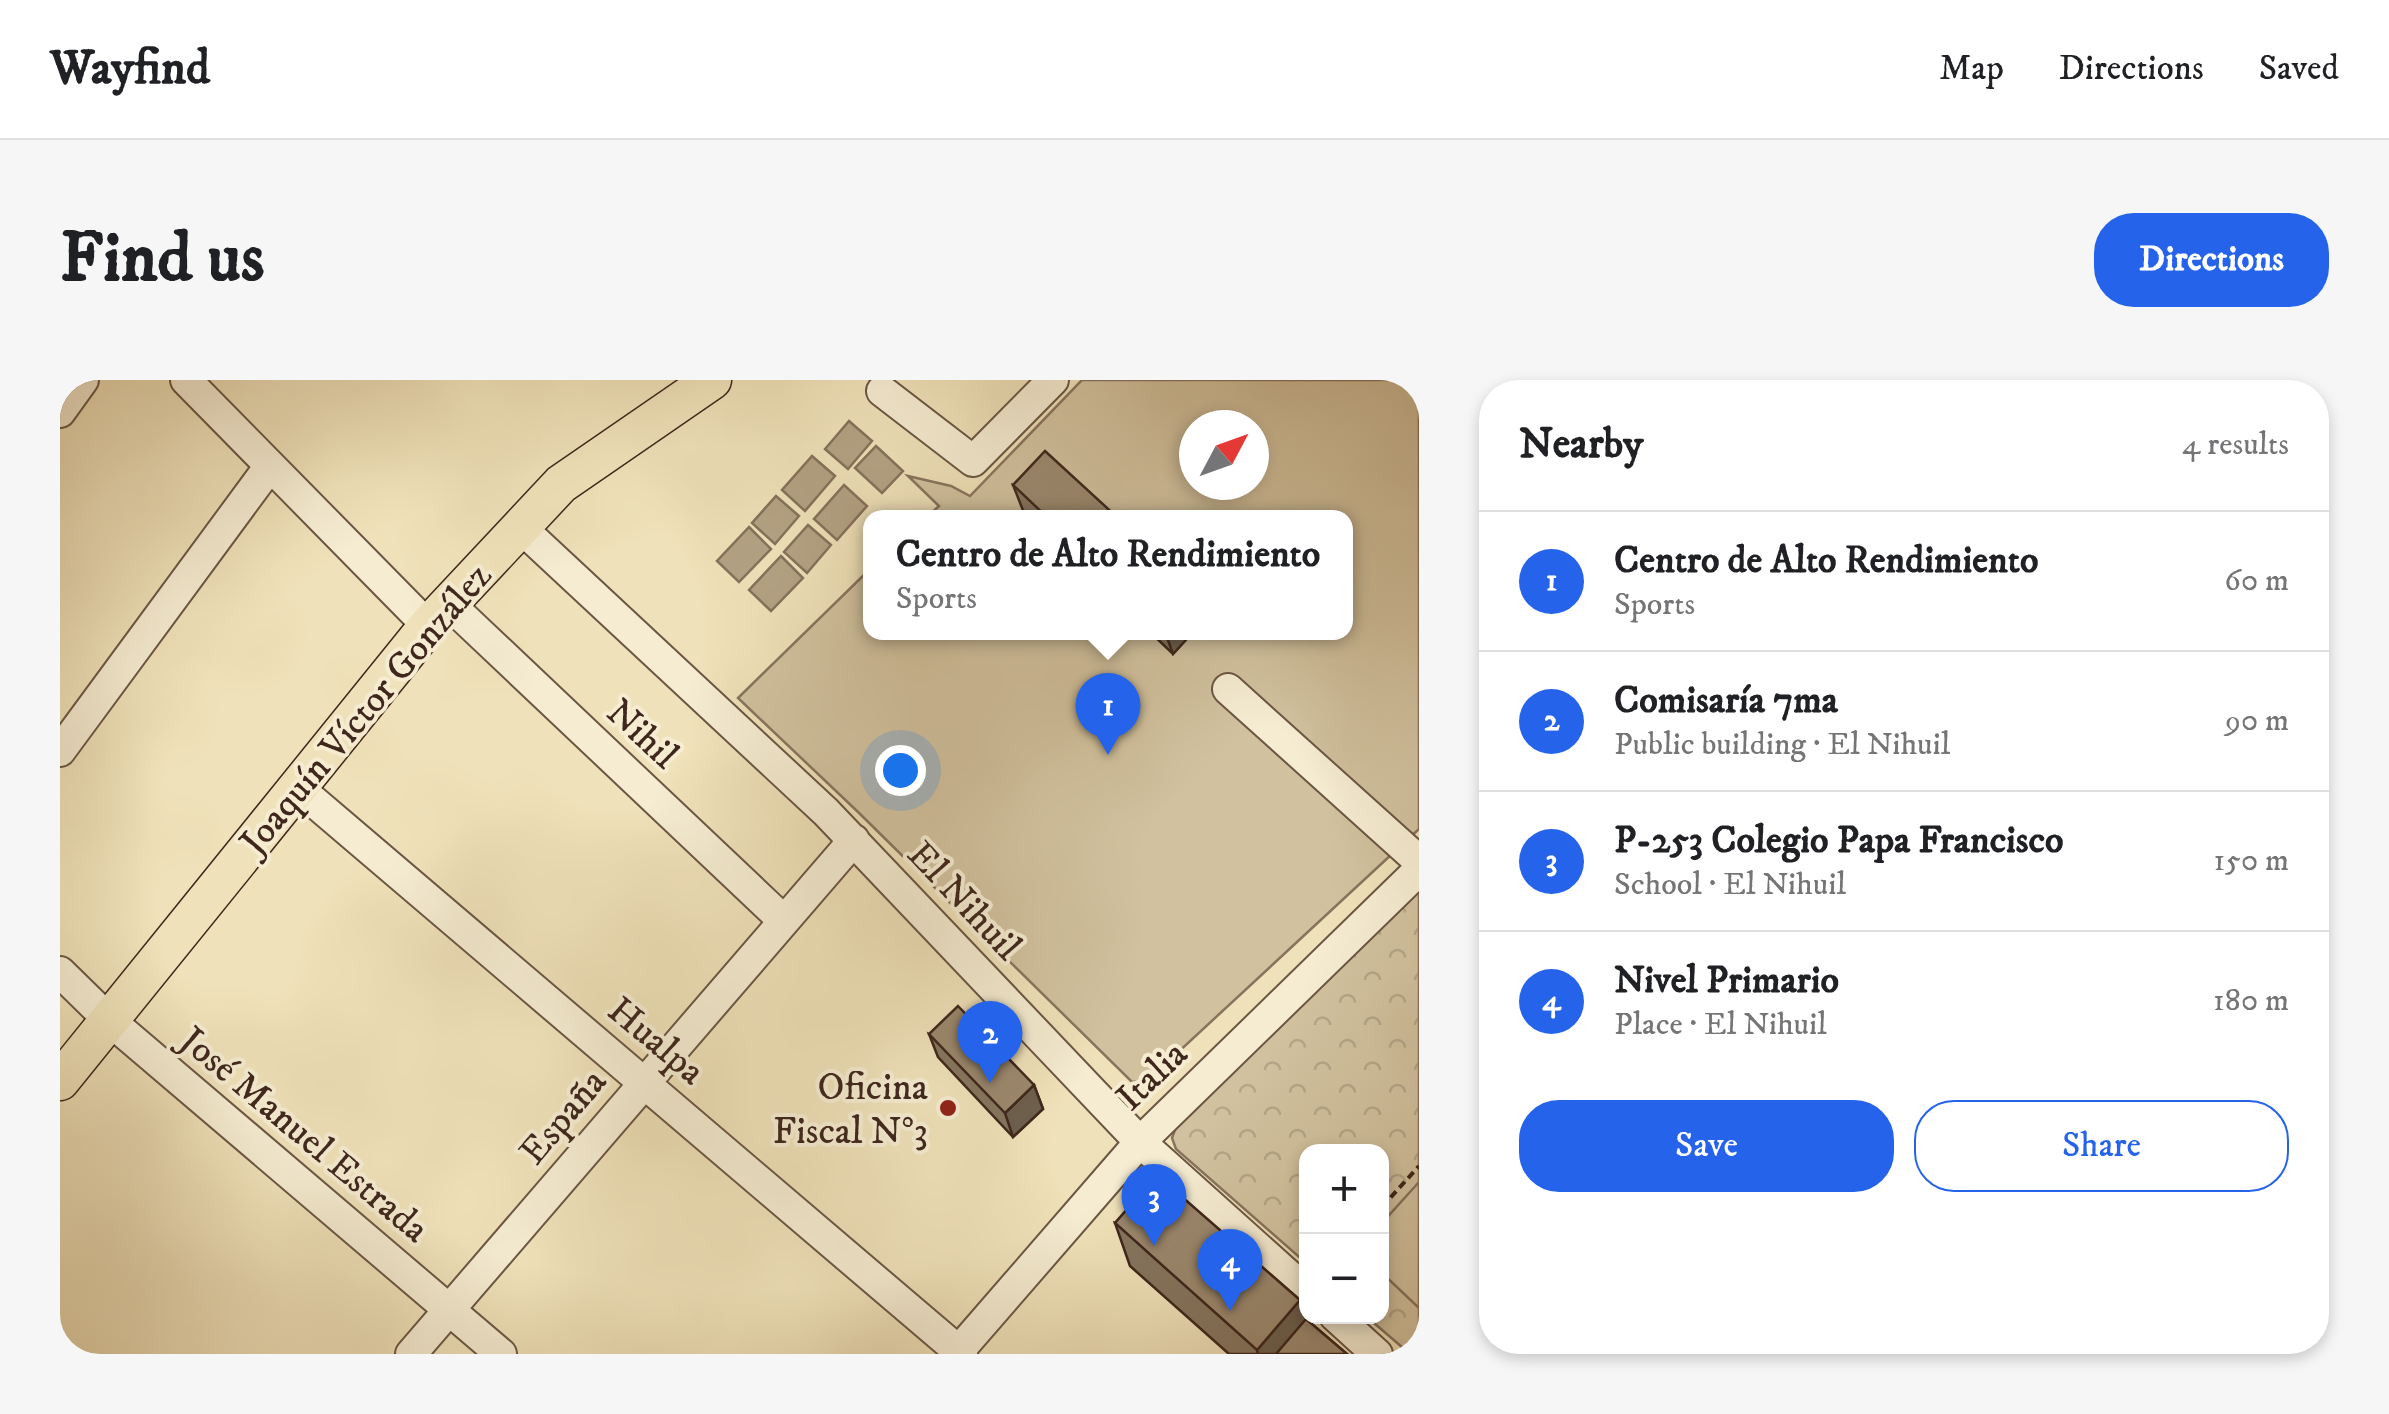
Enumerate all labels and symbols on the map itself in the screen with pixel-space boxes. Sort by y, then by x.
north arrow [1179,410,1269,500]
street label: Joaquín Víctor González [228,553,503,868]
pin: 1 [1076,672,1140,755]
street label: Nihil [596,689,688,780]
your location [875,745,926,796]
street label: El Nihuil [896,832,1031,971]
street label: Hualpa [597,987,714,1096]
pin: 2 [958,1000,1022,1083]
street label: José Manuel Estrada [167,1015,438,1254]
street label: Italia [1107,1031,1198,1122]
street label: España [510,1059,618,1175]
place label: Oficina Fiscal N°3 [773,1064,928,1156]
marker: Oficina Fiscal N°3 [937,1097,959,1119]
pin: 3 [1122,1164,1186,1246]
pin: 4 [1198,1228,1262,1311]

